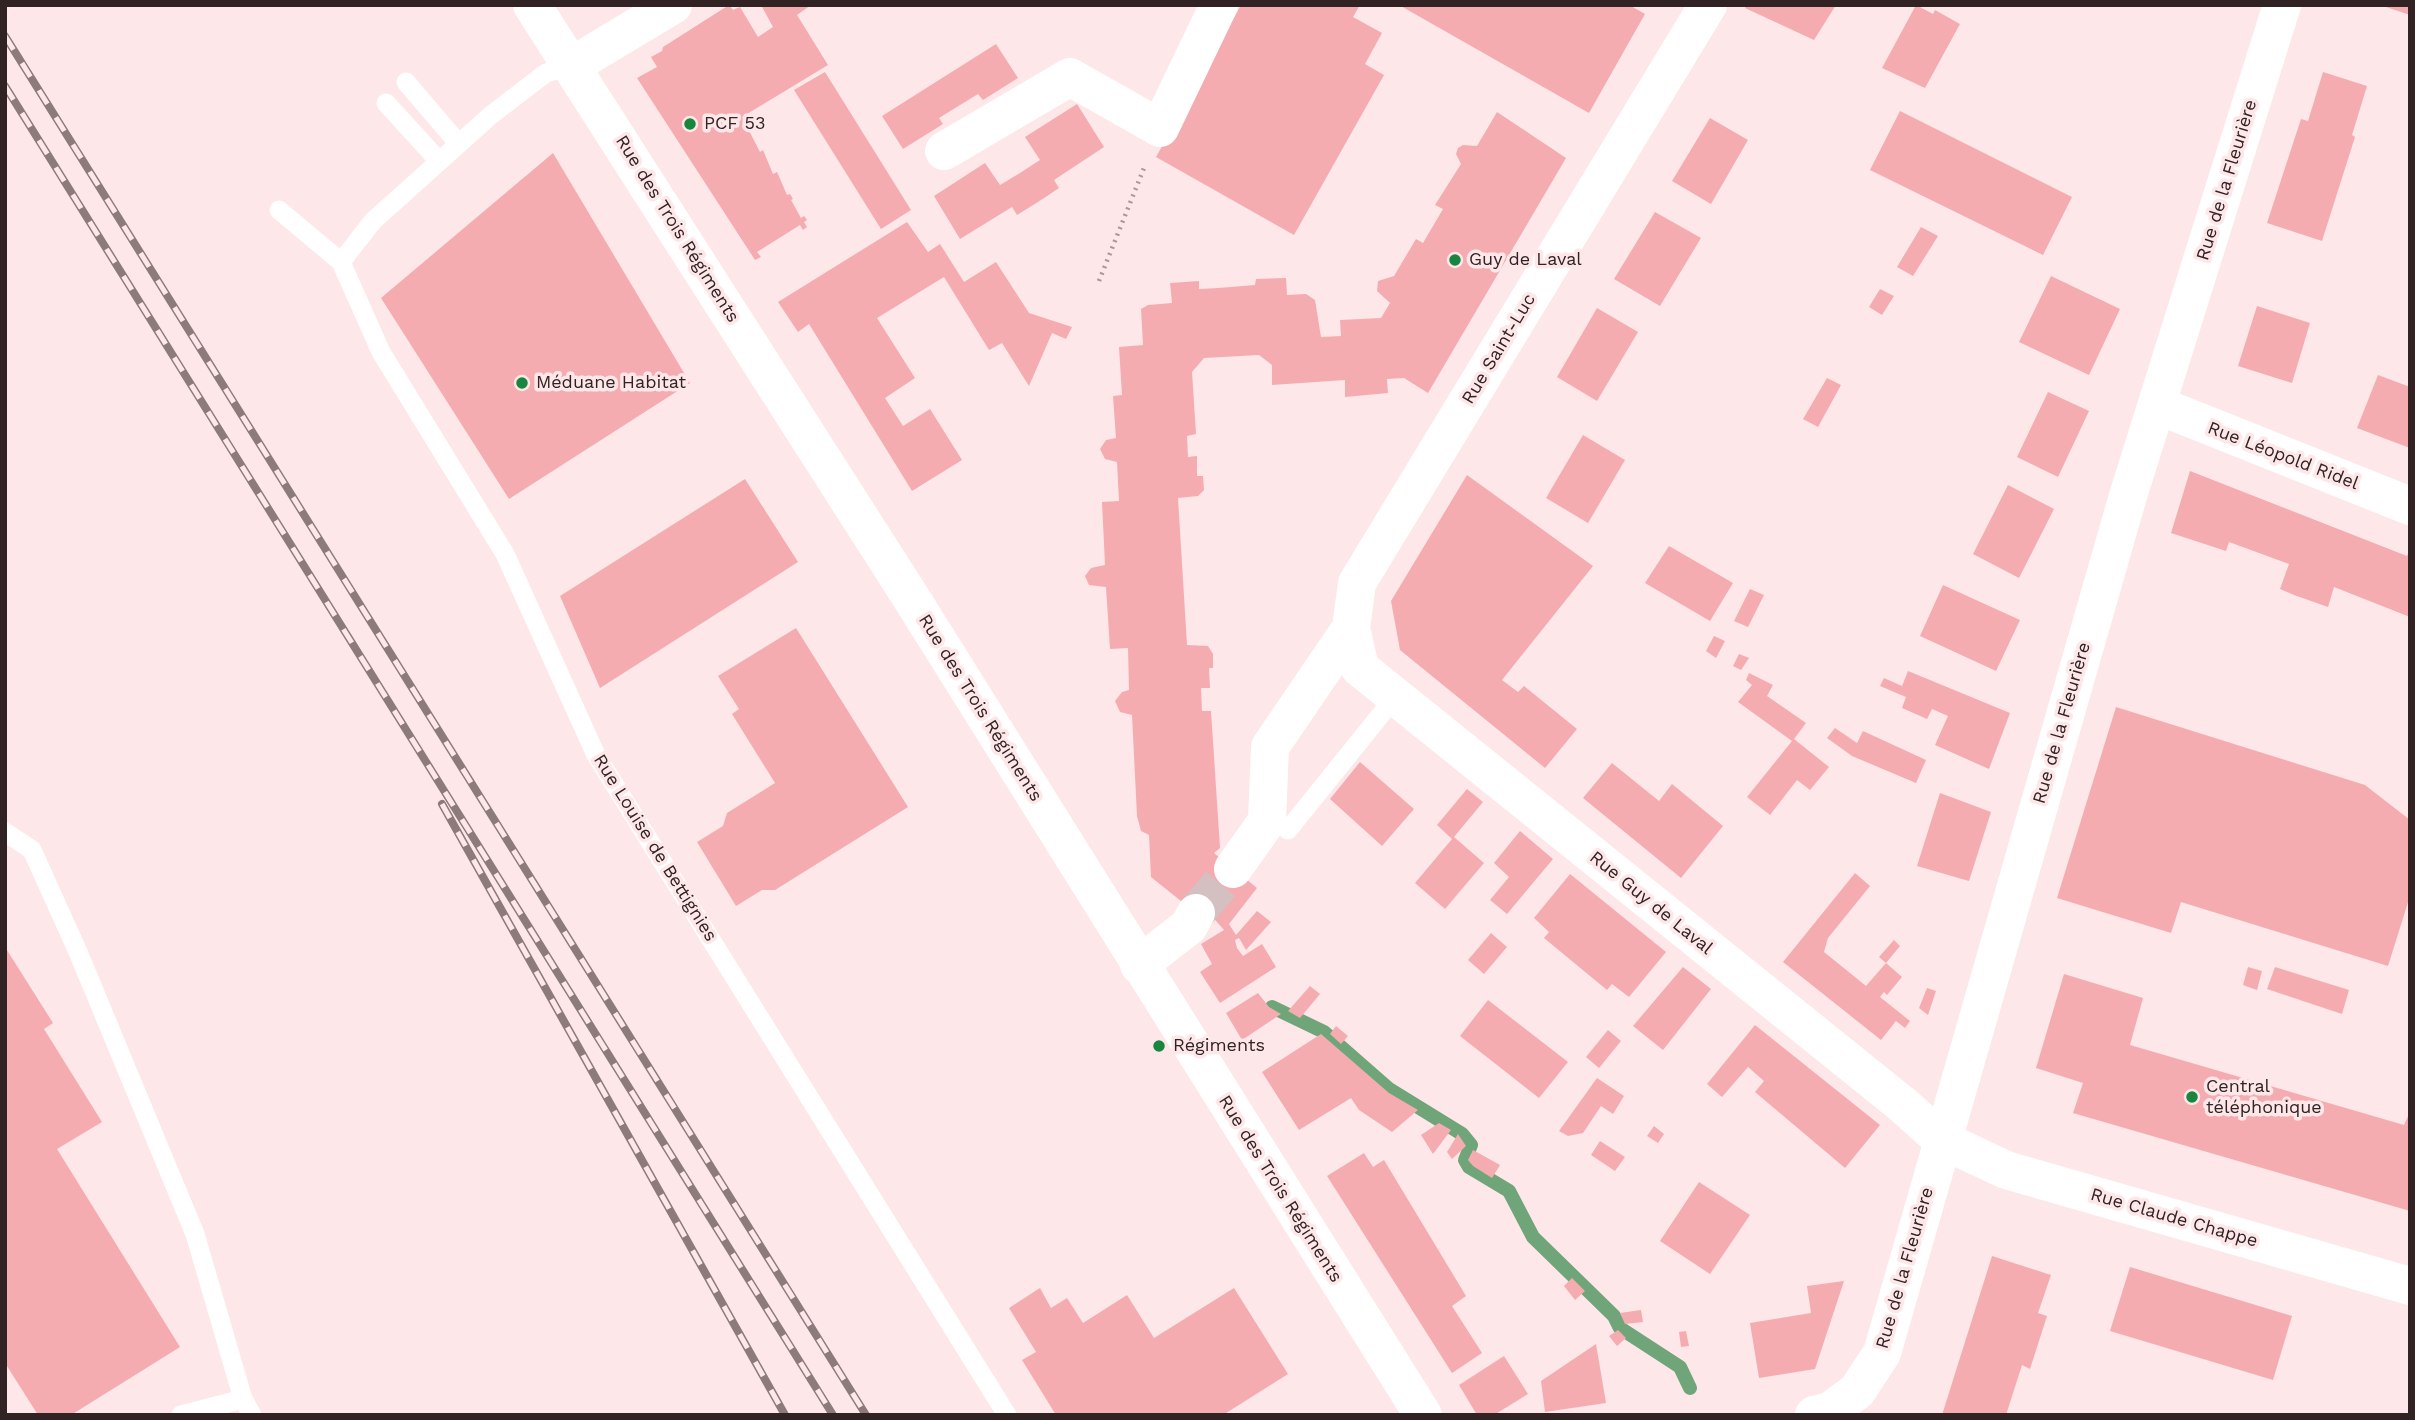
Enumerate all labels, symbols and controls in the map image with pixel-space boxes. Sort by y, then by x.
street label: Rue de la Fleurière [2192,97,2262,263]
place label: PCF 53 [704,113,765,135]
marker: PCF 53 [682,116,698,132]
street label: Rue des Trois Régiments [610,131,744,327]
place label: Guy de Laval [1469,249,1582,271]
marker: Guy de Laval [1447,252,1463,268]
street label: Rue Saint-Luc [1458,290,1540,408]
place label: Méduane Habitat [536,372,686,394]
marker: Méduane Habitat [514,375,530,391]
street label: Rue Léopold Ridel [2204,417,2362,495]
street label: Rue des Trois Régiments [913,610,1047,806]
street label: Rue de la Fleurière [2029,640,2095,806]
street label: Rue Louise de Bettignies [589,751,721,945]
street label: Rue Guy de Laval [1585,847,1717,959]
place label: Régiments [1173,1035,1265,1057]
marker: Régiments [1151,1038,1167,1054]
place label: Central téléphonique [2206,1076,2322,1118]
marker: Central téléphonique [2184,1089,2200,1105]
street label: Rue des Trois Régiments [1213,1091,1347,1287]
street label: Rue Claude Chappe [2088,1184,2260,1252]
street label: Rue de la Fleurière [1872,1185,1938,1351]

